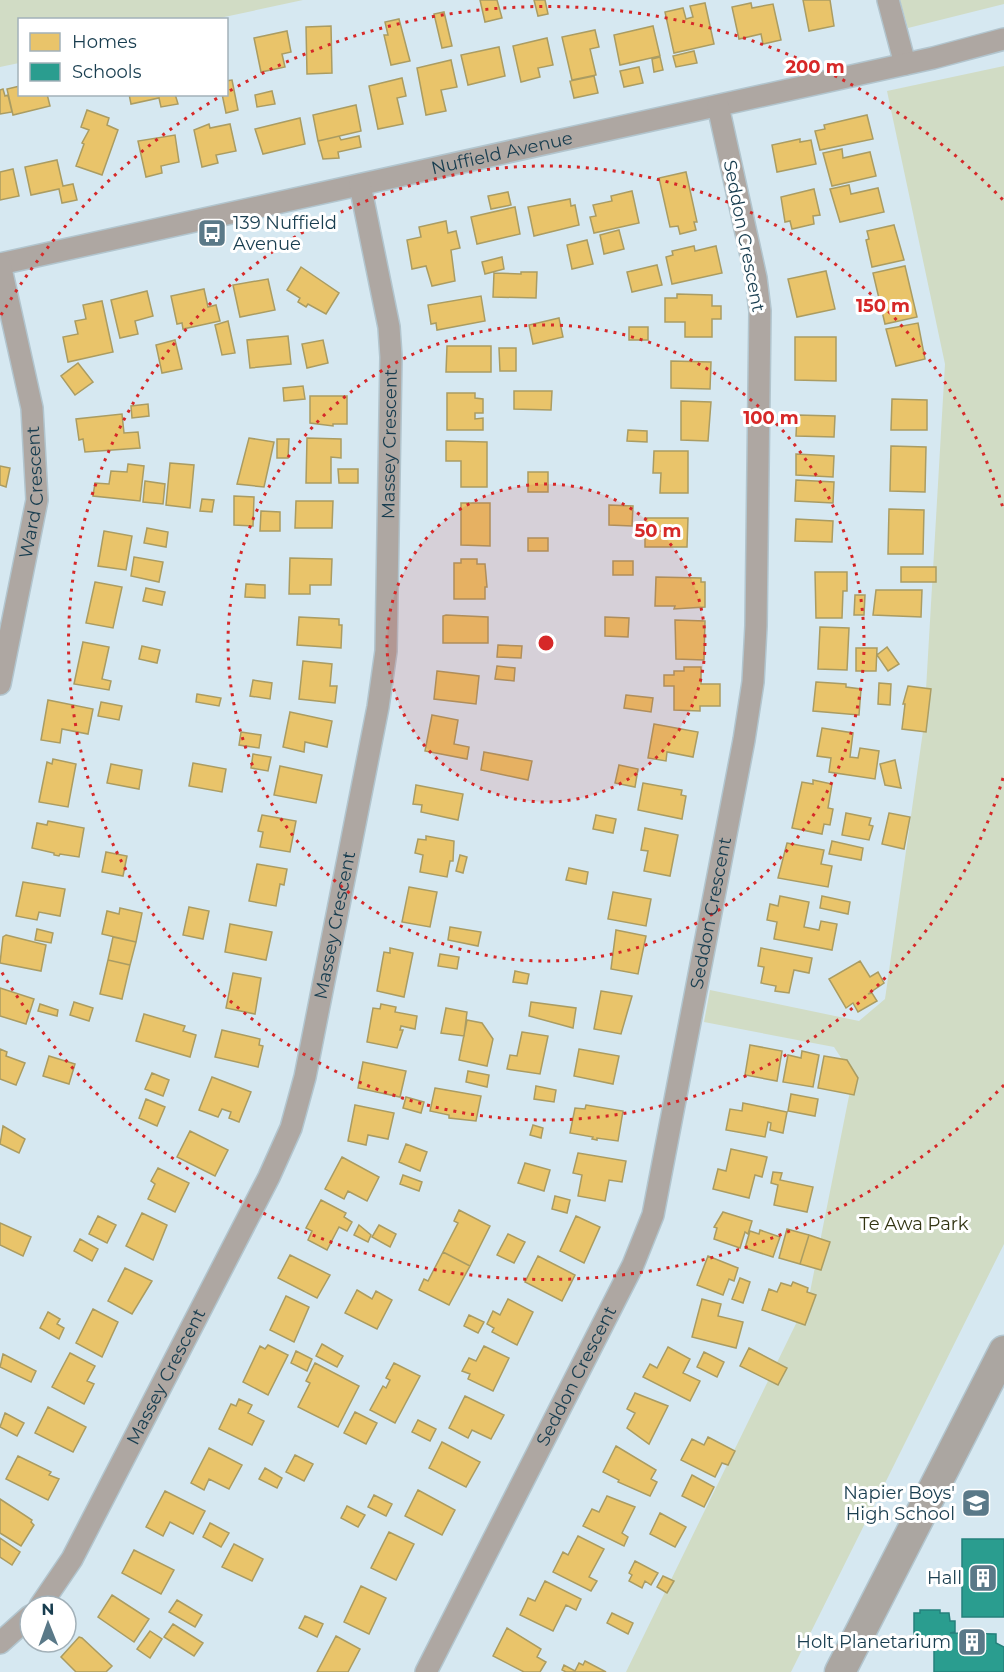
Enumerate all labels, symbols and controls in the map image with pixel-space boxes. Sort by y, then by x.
legend [18,18,228,96]
text: Homes [72,31,137,53]
text: 200 m [785,56,845,78]
text: Schools [72,61,142,83]
street label: Nuffield Avenue [429,127,575,179]
street label: Seddon Crescent [718,158,770,314]
place label: 139 Nuffield Avenue [233,212,337,255]
bus stop icon: 139 Nuffield Avenue [196,217,228,249]
text: 150 m [856,295,910,317]
street label: Massey Crescent [377,369,402,519]
text: 100 m [743,407,799,429]
street label: Ward Crescent [15,426,48,560]
text: 50 m [635,520,681,542]
centre of rings [536,633,556,653]
street label: Seddon Crescent [686,835,736,991]
street label: Massey Crescent [310,849,360,1001]
park label: Te Awa Park [859,1213,969,1235]
street label: Seddon Crescent [532,1302,621,1450]
street label: Massey Crescent [122,1305,210,1449]
place label: Napier Boys' High School [843,1482,955,1525]
school or university icon: Napier Boys' High School [960,1487,992,1519]
building icon: Hall [967,1562,999,1594]
place label: Hall [927,1567,962,1589]
north arrow [18,1594,78,1654]
text: N [41,1600,54,1619]
building icon: Holt Planetarium [956,1626,988,1658]
place label: Holt Planetarium [796,1631,951,1653]

